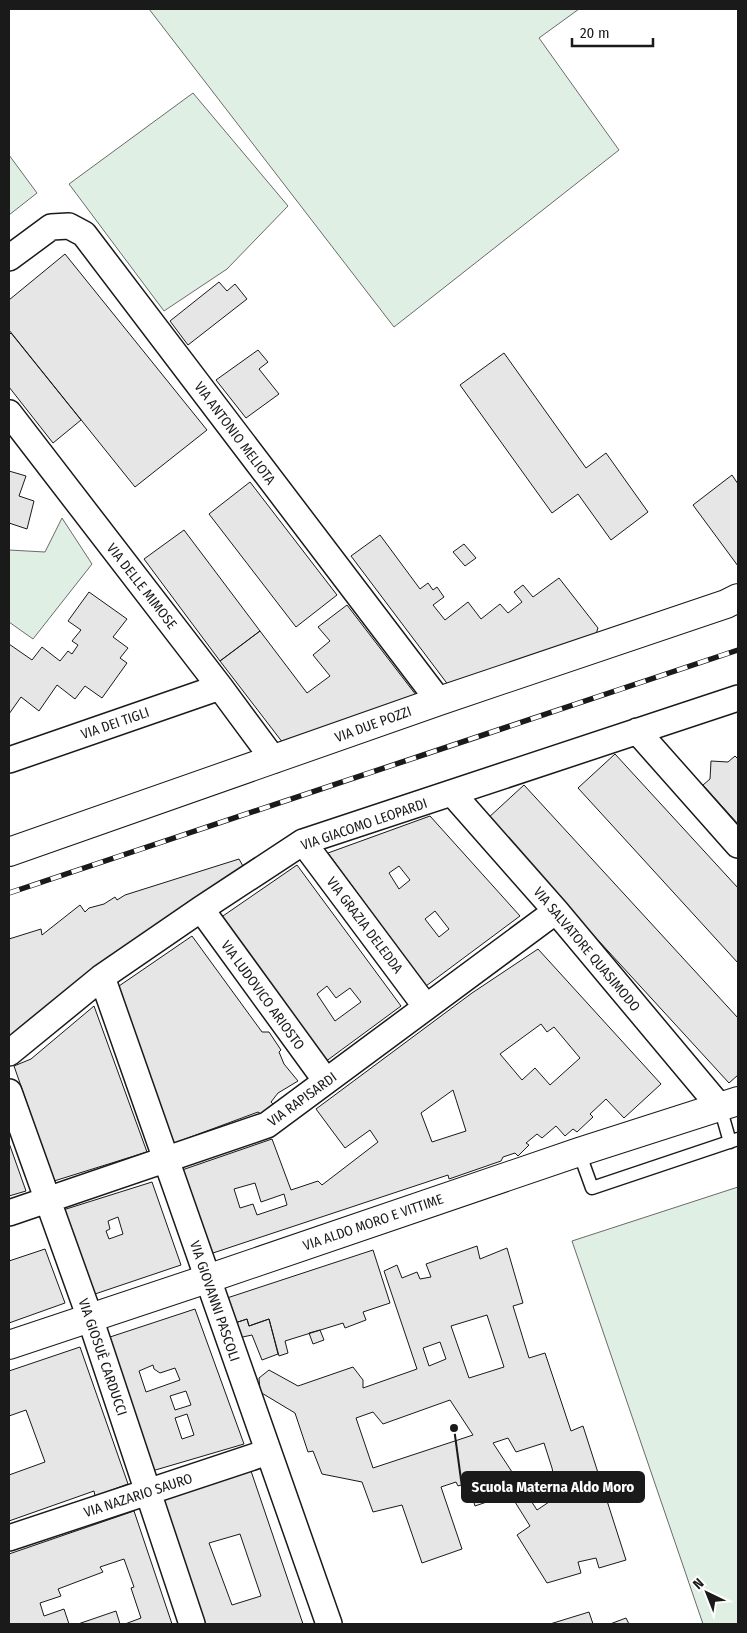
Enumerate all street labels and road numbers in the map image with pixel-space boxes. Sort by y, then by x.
street label: VIA ANTONIO MELIOTA [190,379,279,489]
street label: VIA DELLE MIMOSE [103,540,181,633]
street label: VIA DUE POZZI [333,703,414,746]
street label: VIA DEI TIGLI [79,704,152,743]
street label: VIA GIACOMO LEOPARDI [299,795,430,854]
street label: VIA GRAZIA DELEDDA [323,874,407,977]
street label: VIA SALVATORE QUASIMODO [530,884,644,1015]
street label: VIA LUDOVICO ARIOSTO [217,937,308,1053]
street label: VIA RAPISARDI [264,1069,340,1130]
street label: VIA ALDO MORO E VITTIME [301,1190,446,1254]
street label: VIA GIOVANNI PASCOLI [186,1239,243,1364]
street label: VIA GIOSUÈ CARDUCCI [74,1296,132,1418]
street label: VIA NAZARIO SAURO [82,1470,195,1521]

